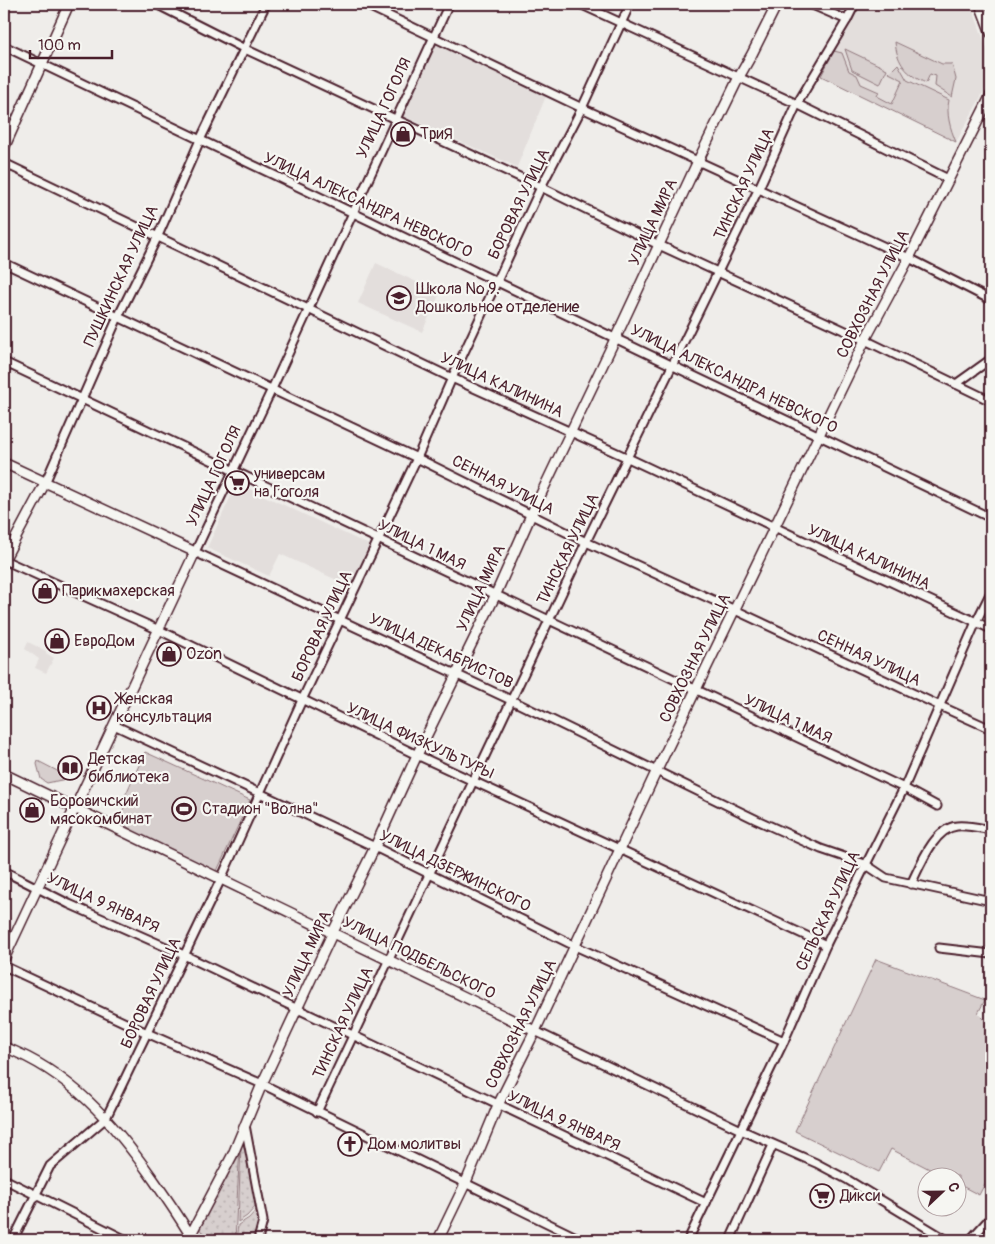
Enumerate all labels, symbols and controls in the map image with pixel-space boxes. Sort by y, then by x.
scale bar [30,28,112,60]
text: 100 m [38,36,81,55]
street label: УЛИЦА ГОГОЛЯ [352,55,416,161]
shop icon: ТриЯ [390,121,416,147]
place label: ТриЯ [420,124,453,144]
street label: ТИНСКАЯ УЛИЦА [709,125,779,243]
street label: БОРОВАЯ УЛИЦА [484,145,554,263]
street label: УЛИЦА АЛЕКСАНДРА НЕВСКОГО [261,148,475,262]
street label: УЛИЦА МИРА [624,175,682,269]
street label: ПУШКИНСКАЯ УЛИЦА [79,202,163,350]
street label: СОВХОЗНАЯ УЛИЦА [832,227,914,361]
place label: Школа № 9. Дошкольное отделение [415,279,580,317]
school or university icon: Школа № 9. Дошкольное отделение [386,285,412,311]
street label: УЛИЦА АЛЕКСАНДРА НЕВСКОГО [627,320,841,438]
street label: УЛИЦА КАЛИНИНА [437,348,567,422]
street label: УЛИЦА ГОГОЛЯ [182,423,246,529]
street label: СЕННАЯ УЛИЦА [449,451,557,519]
place label: универсам на Гоголя [253,464,325,502]
supermarket icon: универсам на Гоголя [224,470,250,496]
street label: ТИНСКАЯ УЛИЦА [532,490,604,608]
street label: УЛИЦА 1 МАЯ [375,515,469,575]
street label: УЛИЦА КАЛИНИНА [804,520,934,594]
street label: УЛИЦА МИРА [452,541,510,635]
street label: БОРОВАЯ УЛИЦА [287,567,357,685]
shop icon: Парикмахерская [32,578,58,604]
place label: Парикмахерская [62,581,175,601]
street label: СОВХОЗНАЯ УЛИЦА [655,590,735,726]
street label: УЛИЦА ДЕКАБРИСТОВ [366,609,516,693]
street label: СЕННАЯ УЛИЦА [814,625,924,691]
shop icon: ЕвроДом [44,628,70,654]
place label: ЕвроДом [74,631,135,651]
shop icon: Ozon [156,641,182,667]
place label: Ozon [186,644,222,664]
place label: Женская консультация [113,689,212,727]
street label: УЛИЦА 1 МАЯ [741,690,835,748]
hospital icon: Женская консультация [86,695,112,721]
street label: УЛИЦА ФИЗКУЛЬТУРЫ [343,698,497,784]
place label: Детская библиотека [87,749,169,787]
library icon: Детская библиотека [57,755,83,781]
place label: Боровичский мясокомбинат [50,791,152,829]
sports icon: Стадион "Волна" [171,796,197,822]
shop icon: Боровичский мясокомбинат [19,797,45,823]
place label: Стадион "Волна" [202,799,319,819]
street label: УЛИЦА ДЗЕРЖИНСКОГО [376,826,534,916]
street label: СЕЛЬСКАЯ УЛИЦА [791,848,865,974]
street label: УЛИЦА 9 ЯНВАРЯ [44,868,162,938]
street label: УЛИЦА МИРА [278,907,336,1001]
street label: УЛИЦА ПОДБЕЛЬСКОГО [339,912,499,1004]
street label: БОРОВАЯ УЛИЦА [116,934,186,1052]
street label: СОВХОЗНАЯ УЛИЦА [481,956,561,1092]
street label: ТИНСКАЯ УЛИЦА [308,964,378,1082]
street label: УЛИЦА 9 ЯНВАРЯ [505,1086,623,1156]
church icon: Дом молитвы [337,1131,363,1157]
place label: Дом молитвы [367,1134,461,1154]
north arrow [918,1166,968,1216]
text: С [944,1180,963,1195]
supermarket icon: Дикси [809,1183,835,1209]
place label: Дикси [839,1186,880,1206]

